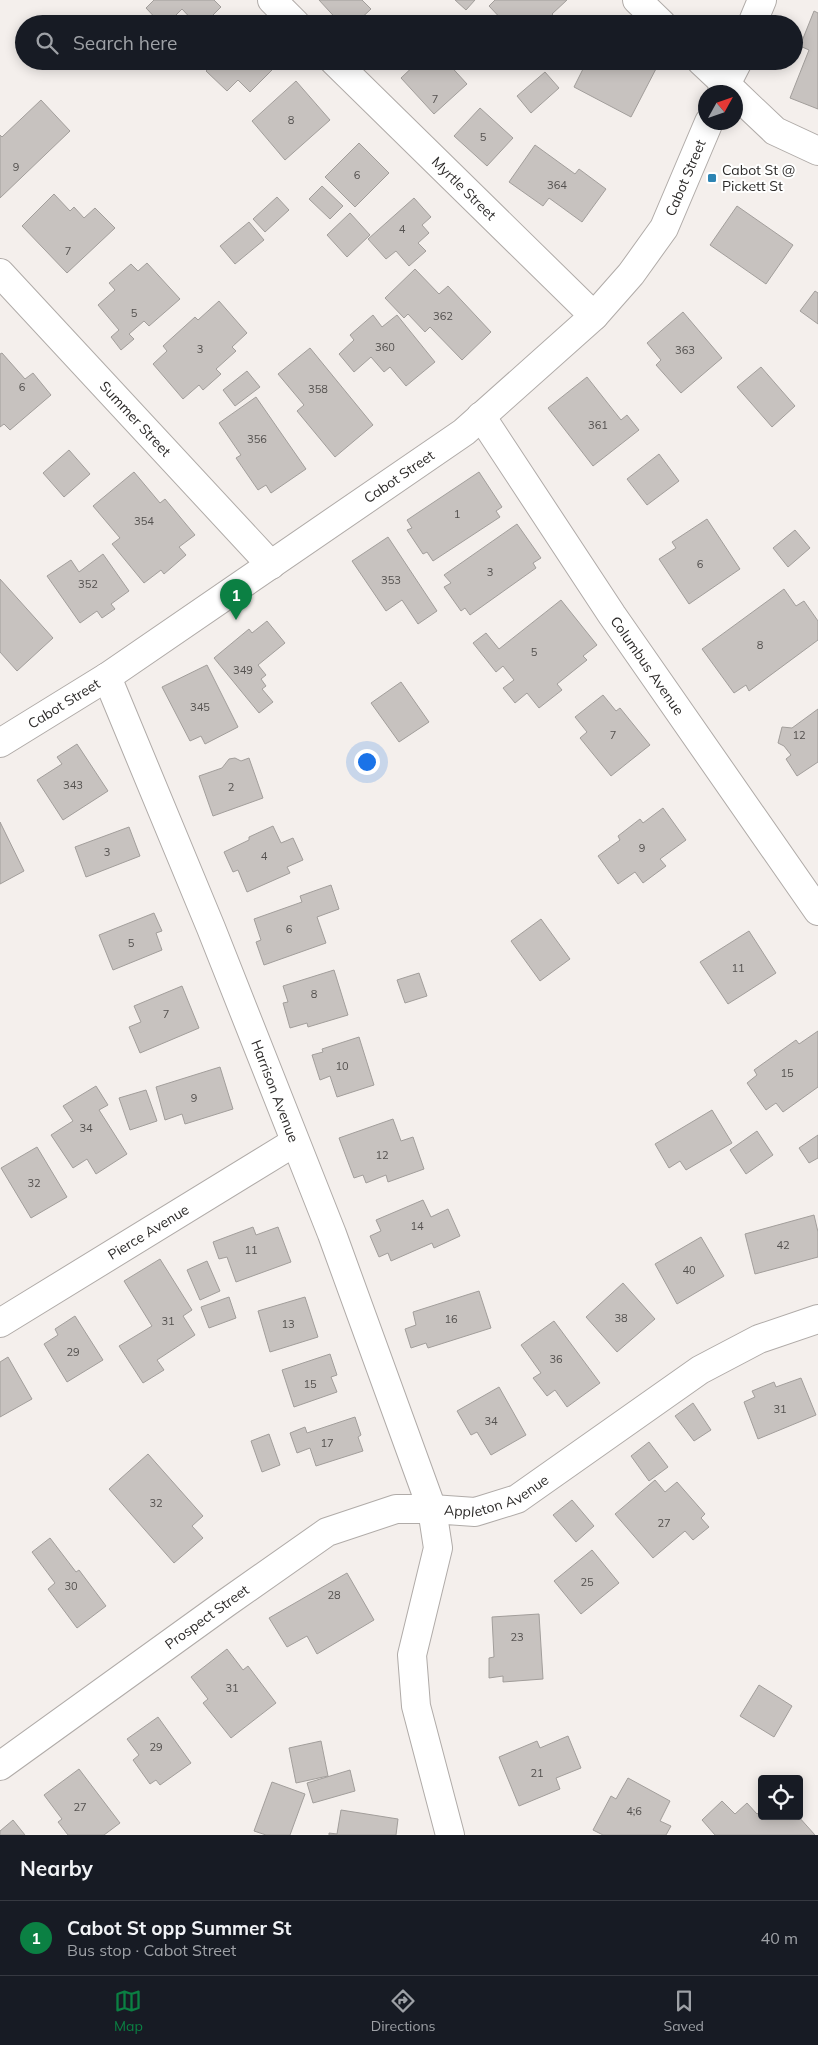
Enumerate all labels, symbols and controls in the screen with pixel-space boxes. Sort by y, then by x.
search box [15,15,803,70]
icon: search [33,29,61,57]
text: Search here [73,31,177,55]
north arrow [698,85,743,130]
house number: 7 [432,92,438,106]
house number: 8 [288,113,295,127]
house number: 5 [480,130,487,144]
street label: Cabot Street [661,137,710,219]
street label: Myrtle Street [428,153,500,224]
house number: 9 [13,160,19,174]
place label: Cabot St @ Pickett St [722,161,795,195]
house number: 6 [354,168,361,182]
marker: Cabot St @ Pickett St [706,172,718,184]
house number: 364 [547,178,567,192]
house number: 4 [399,222,406,236]
house number: 7 [65,244,71,258]
house number: 5 [131,306,138,320]
house number: 362 [433,309,453,323]
house number: 360 [375,340,395,354]
house number: 3 [197,342,203,356]
house number: 363 [675,343,695,357]
street label: Summer Street [96,377,175,460]
house number: 6 [19,380,26,394]
house number: 358 [308,382,328,396]
house number: 361 [588,418,608,432]
house number: 356 [247,432,267,446]
street label: Cabot Street [360,446,438,507]
house number: 1 [454,507,460,521]
house number: 354 [134,514,154,528]
house number: 6 [697,557,704,571]
house number: 3 [487,565,493,579]
house number: 353 [381,573,401,587]
house number: 352 [78,577,98,591]
pin: 1 [220,579,252,620]
street label: Columbus Avenue [607,613,688,719]
house number: 8 [757,638,764,652]
house number: 5 [531,645,538,659]
house number: 349 [233,663,253,677]
street label: Cabot Street [24,675,103,733]
house number: 345 [190,700,210,714]
house number: 7 [610,728,616,742]
house number: 12 [792,728,806,742]
your location [354,749,380,775]
house number: 343 [63,778,83,792]
house number: 2 [228,780,235,794]
house number: 9 [639,841,645,855]
house number: 3 [104,845,110,859]
house number: 4 [261,849,268,863]
house number: 6 [286,922,293,936]
house number: 5 [128,936,135,950]
house number: 11 [731,961,745,975]
house number: 8 [311,987,318,1001]
house number: 7 [163,1007,169,1021]
street label: Harrison Avenue [247,1037,303,1145]
house number: 10 [335,1059,349,1073]
house number: 15 [780,1066,794,1080]
house number: 9 [191,1091,197,1105]
house number: 34 [79,1121,93,1135]
house number: 12 [375,1148,389,1162]
house number: 32 [27,1176,41,1190]
street label: Pierce Avenue [104,1200,192,1264]
house number: 14 [410,1219,424,1233]
house number: 42 [776,1238,790,1252]
house number: 11 [244,1243,258,1257]
house number: 40 [682,1263,696,1277]
house number: 38 [614,1311,628,1325]
house number: 16 [444,1312,458,1326]
house number: 31 [161,1314,175,1328]
house number: 13 [281,1317,295,1331]
house number: 29 [66,1345,80,1359]
house number: 36 [549,1352,563,1366]
house number: 15 [303,1377,317,1391]
house number: 31 [773,1402,787,1416]
house number: 34 [484,1414,498,1428]
house number: 17 [320,1436,334,1450]
street label: Appleton Avenue [443,1471,552,1521]
house number: 32 [149,1496,163,1510]
house number: 27 [657,1516,671,1530]
house number: 25 [580,1575,594,1589]
house number: 30 [64,1579,78,1593]
street label: Prospect Street [161,1581,252,1653]
house number: 28 [327,1588,341,1602]
house number: 23 [510,1630,524,1644]
house number: 31 [225,1681,239,1695]
house number: 29 [149,1740,163,1754]
house number: 21 [530,1766,544,1780]
map controls [758,1775,803,1820]
button: locate [758,1775,803,1820]
house number: 27 [73,1800,87,1814]
house number: 4;6 [626,1804,642,1818]
text: Nearby [20,1855,93,1881]
text: Cabot St opp Summer St [67,1916,292,1940]
text: 1 [31,1928,41,1948]
text: 40 m [761,1928,798,1948]
text: Bus stop · Cabot Street [67,1940,236,1960]
tab: Map [114,1987,143,2035]
tab: Directions [371,1987,436,2035]
tab: Saved [664,1987,704,2035]

